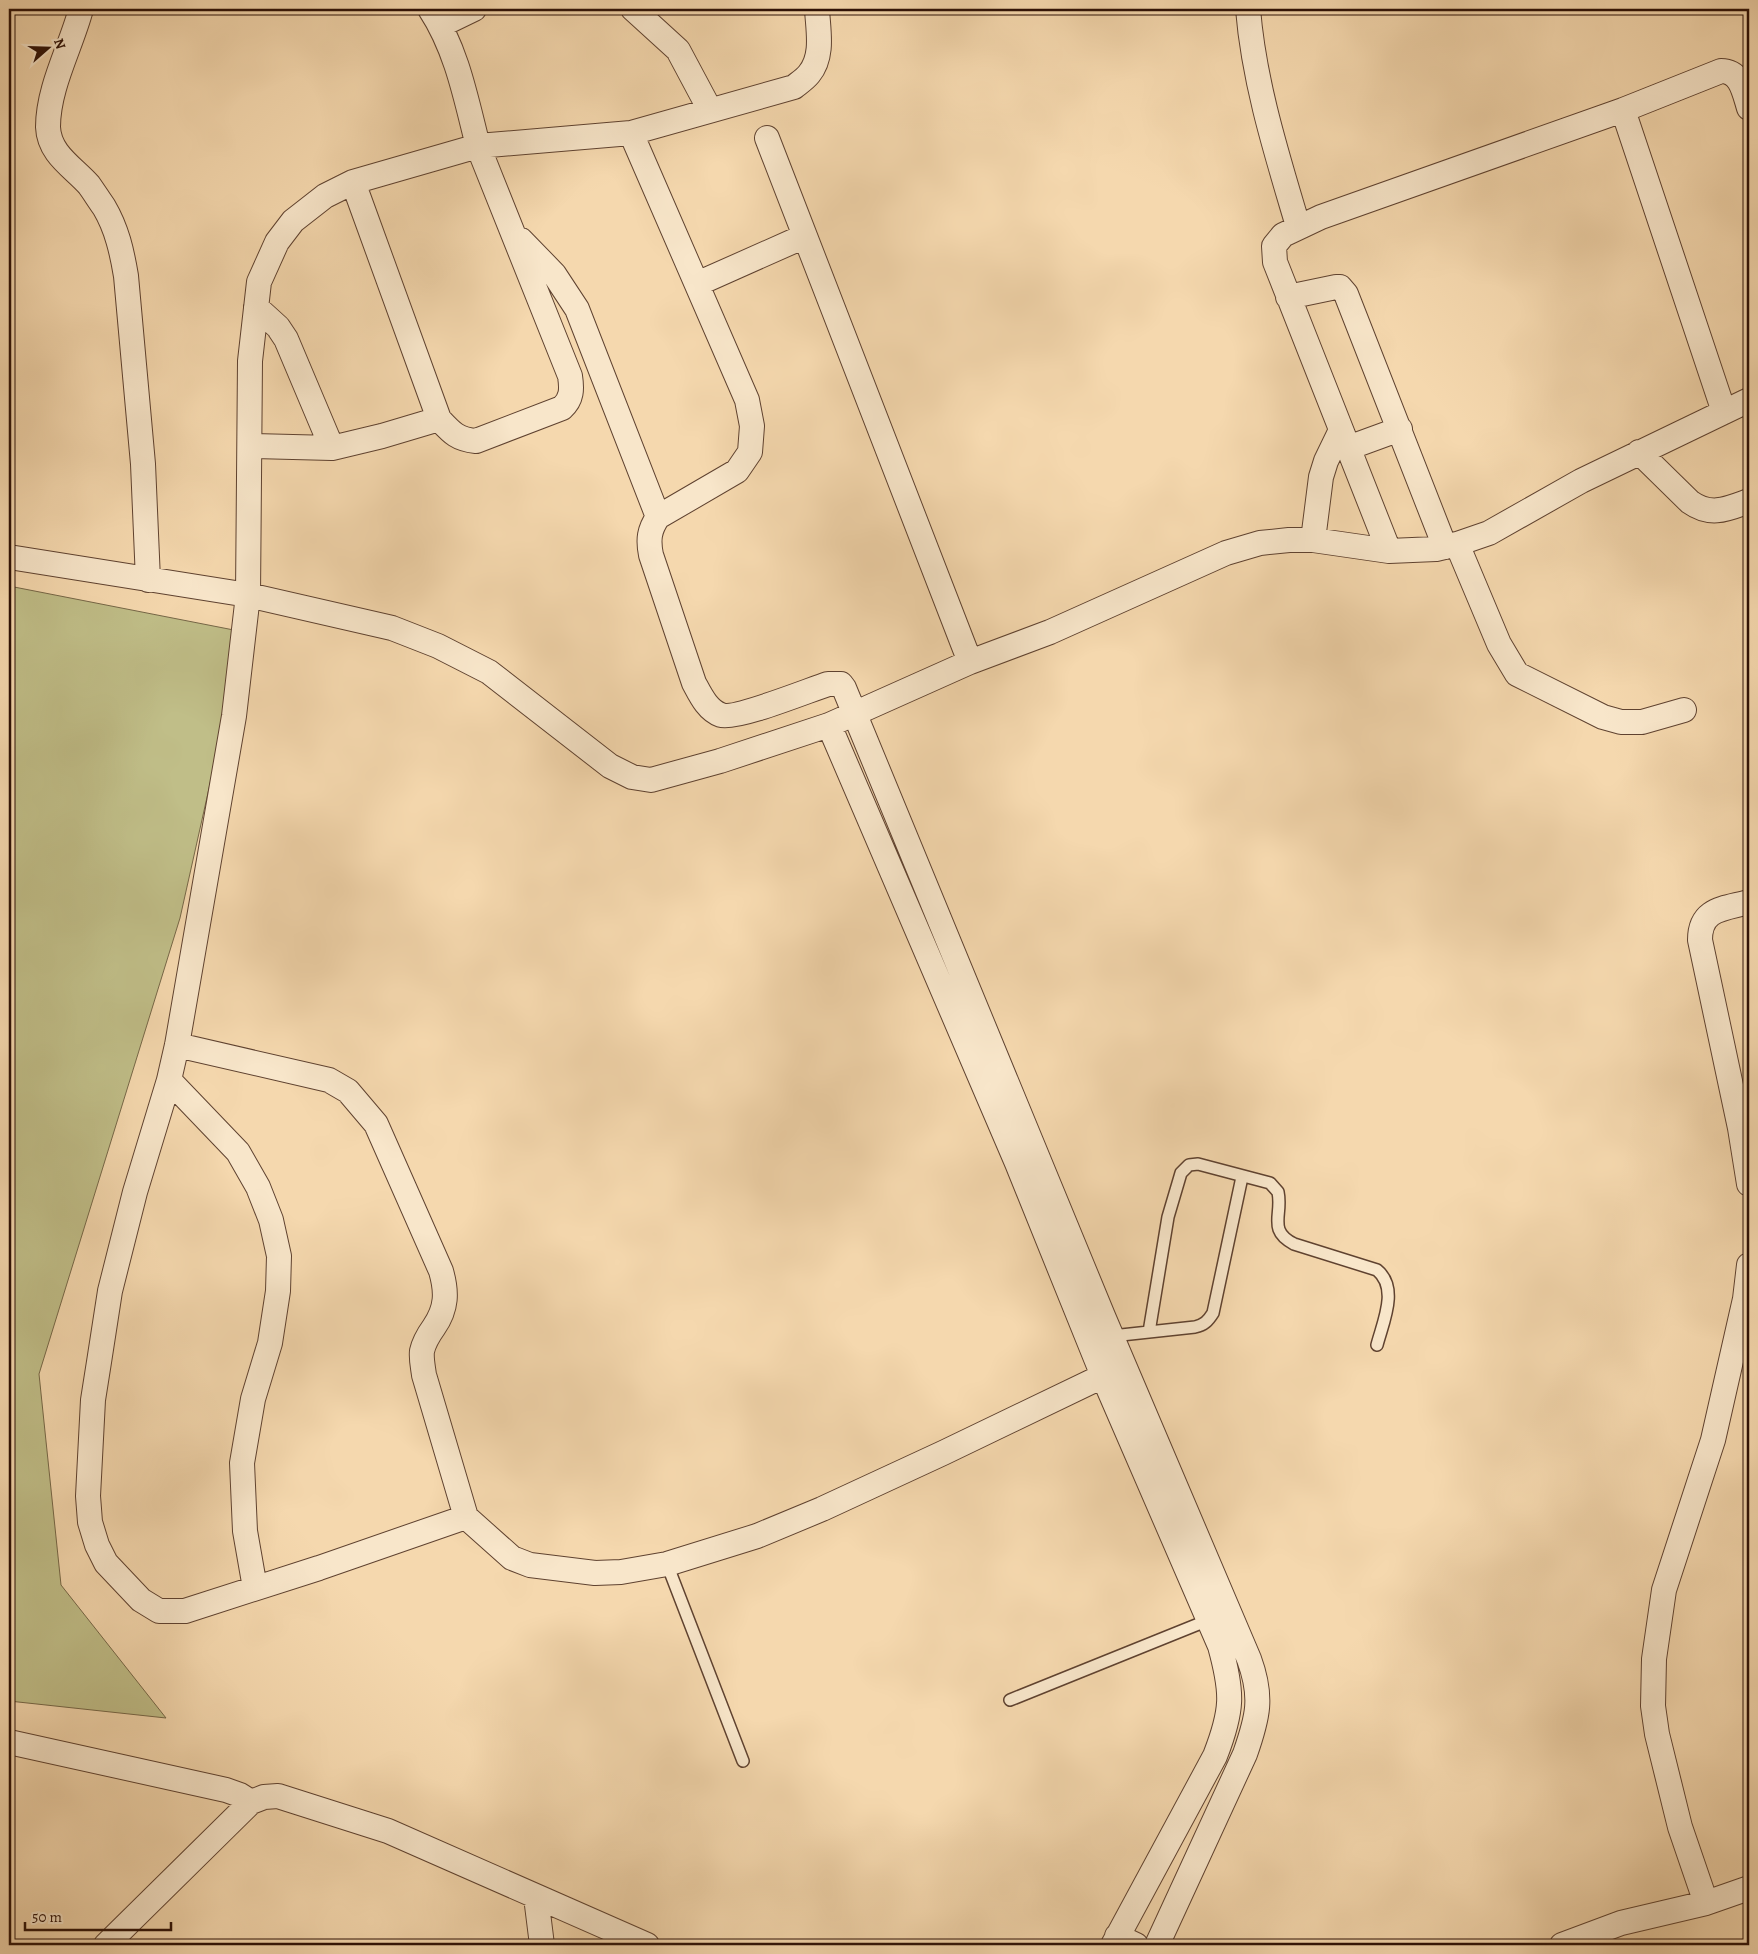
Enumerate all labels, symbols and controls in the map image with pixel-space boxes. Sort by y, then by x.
north arrow [22,22,72,72]
text: N [49,36,70,52]
scale bar [25,1899,171,1931]
text: 50 m [32,1907,62,1927]

